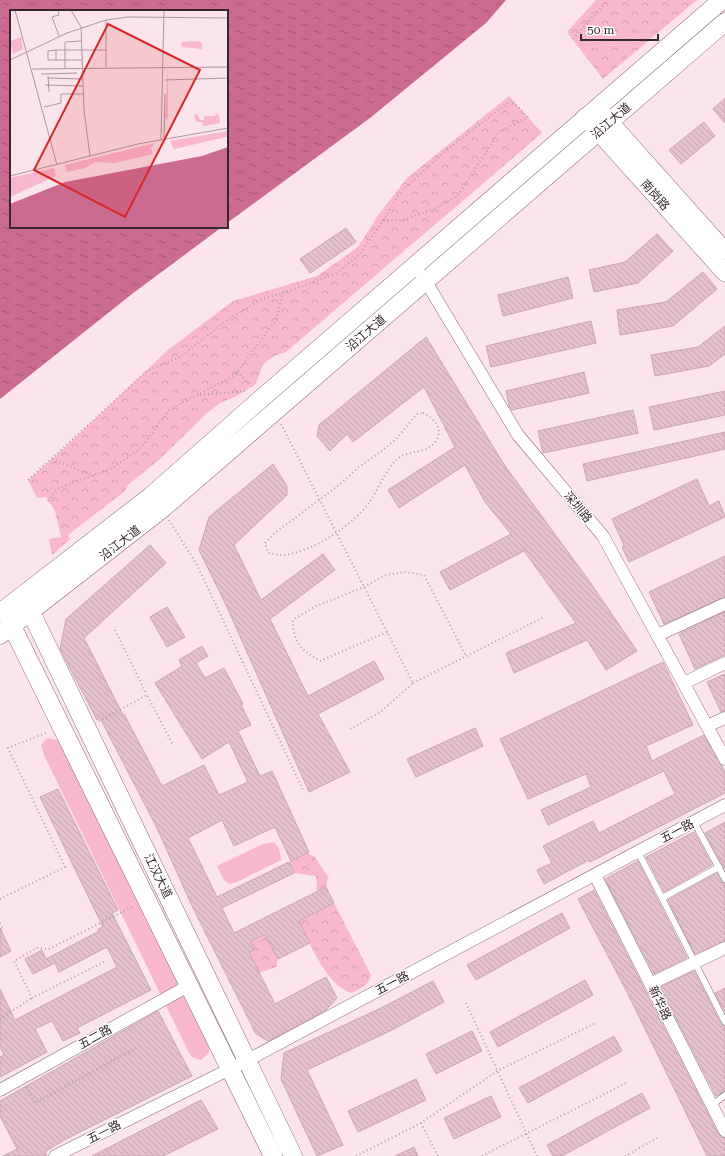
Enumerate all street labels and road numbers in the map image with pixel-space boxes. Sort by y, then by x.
street label: 沿江大道 [588,100,634,142]
street label: 南岗路 [638,177,672,213]
street label: 沿江大道 [343,312,389,354]
street label: 深圳路 [561,489,595,525]
street label: 沿江大道 [97,523,143,563]
street label: 五一路 [658,816,696,846]
street label: 江汉大道 [141,851,175,901]
street label: 五一路 [373,968,411,998]
street label: 新华路 [646,984,674,1022]
street label: 五二路 [76,1022,114,1052]
street label: 五一路 [85,1118,123,1146]

